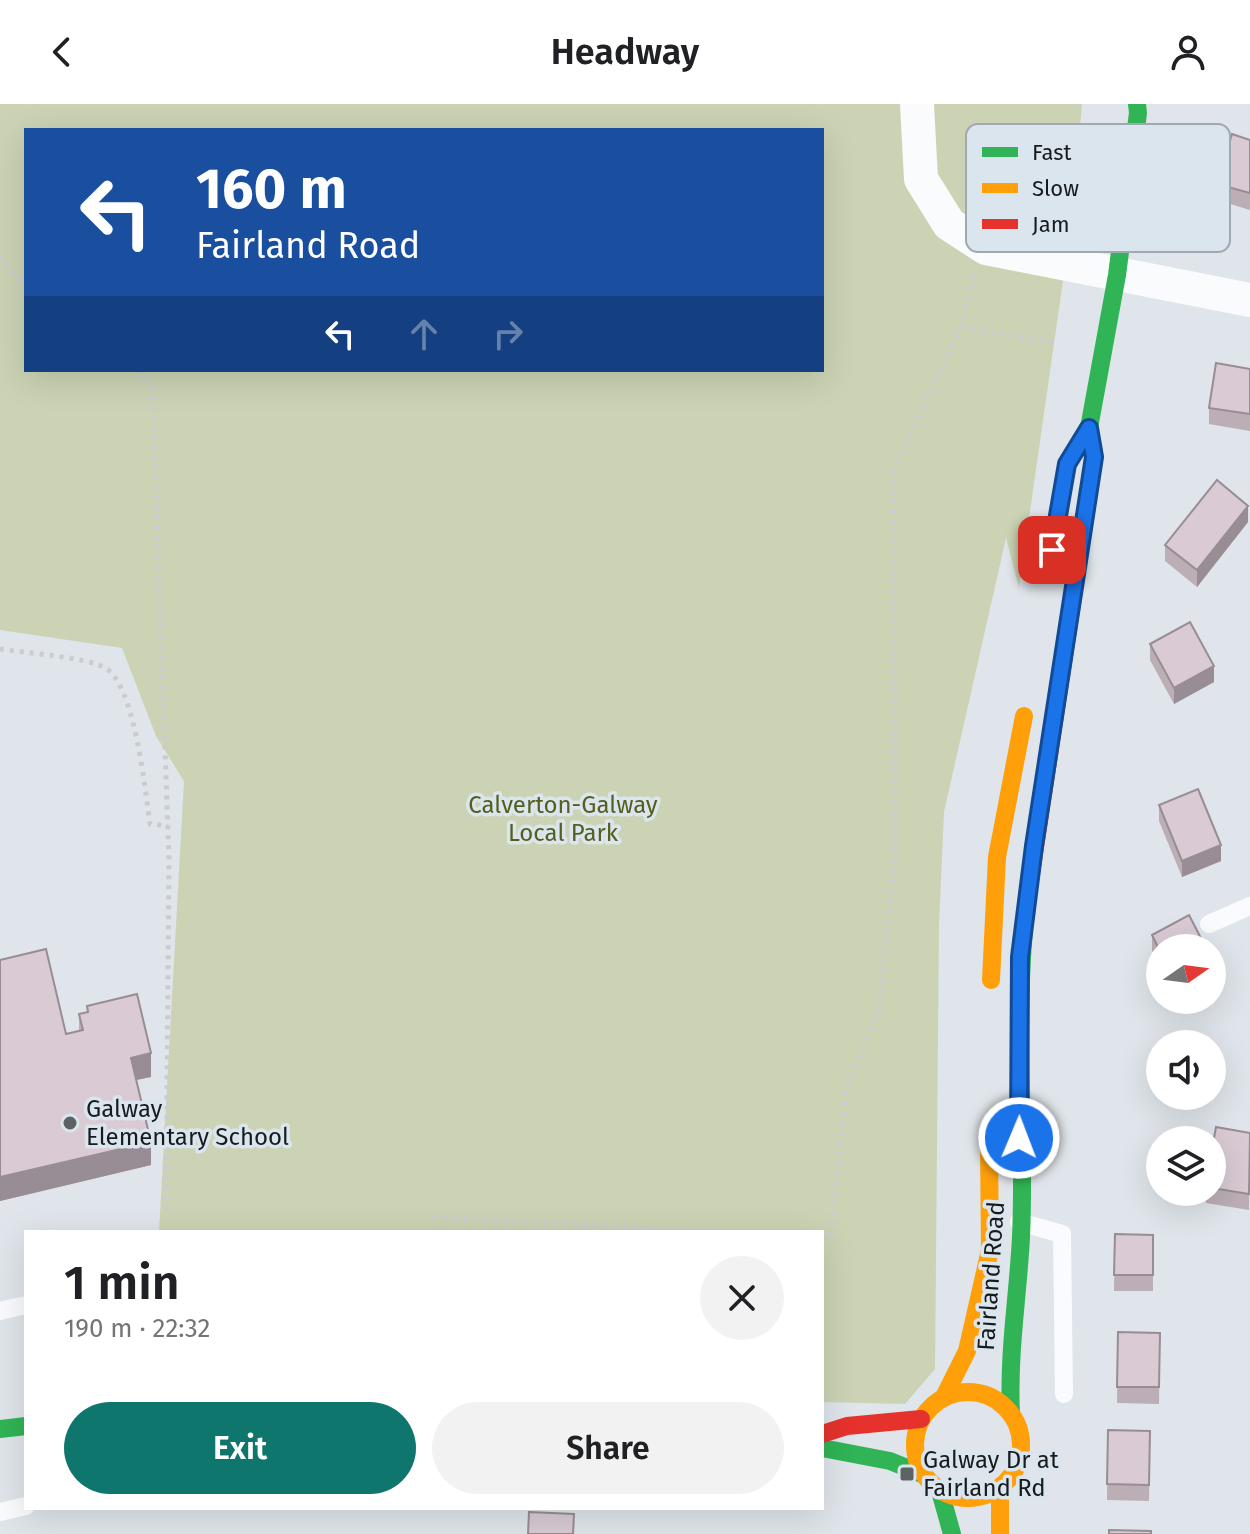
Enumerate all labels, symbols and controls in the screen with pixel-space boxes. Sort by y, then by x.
icon: back [40,30,84,74]
text: Headway [551,30,699,74]
icon: person [1166,30,1210,74]
legend [966,124,1230,252]
text: Fast [1032,139,1072,166]
text: 160 m [196,156,347,223]
icon: left [64,160,168,264]
text: Slow [1032,175,1079,202]
text: Jam [1032,211,1070,238]
text: Fairland Road [196,224,420,268]
icon: left [318,312,362,356]
icon: ahead [402,312,446,356]
icon: right [486,312,530,356]
pin [1018,516,1086,584]
icon: arrive [1030,528,1074,572]
park label: Calverton-Galway Local Park [468,791,658,847]
north arrow [1146,934,1226,1014]
map controls [1146,934,1226,1206]
button: sound [1146,1030,1226,1110]
place label: Galway Elementary School [86,1095,289,1151]
position arrow [977,1096,1061,1180]
marker: Galway Elementary School [61,1114,79,1132]
button: layers [1146,1126,1226,1206]
street label: Fairland Road [972,1200,1010,1352]
text: 1 min [64,1254,180,1312]
button: close [700,1256,784,1340]
text: 190 m · 22:32 [64,1313,210,1344]
button: Exit [64,1402,416,1494]
button: Share [432,1402,784,1494]
place label: Galway Dr at Fairland Rd [923,1446,1059,1502]
marker: Galway Dr at Fairland Rd [898,1465,916,1483]

